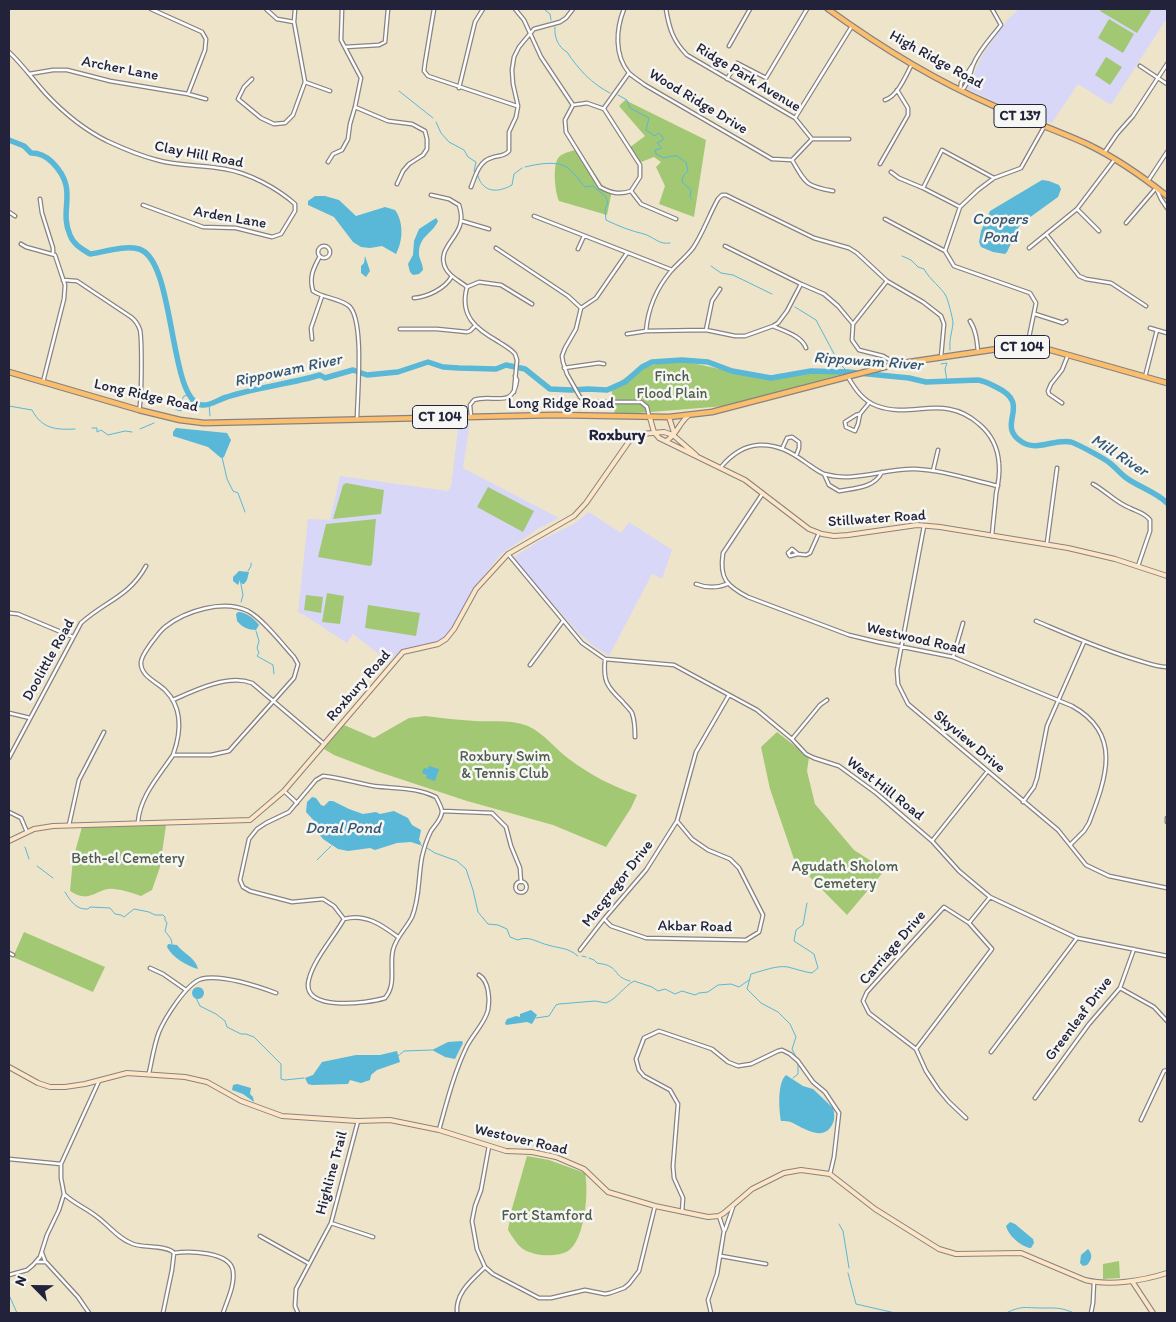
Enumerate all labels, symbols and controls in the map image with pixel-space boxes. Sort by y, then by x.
street label: High Ridge Road [886,27,986,93]
street label: Ridge Park Avenue [692,40,804,116]
street label: Archer Lane [80,53,160,85]
street label: Wood Ridge Drive [645,65,751,139]
road number: CT 137 [994,104,1046,128]
street label: Clay Hill Road [153,138,245,172]
street label: Arden Lane [192,203,268,233]
water label: Coopers Pond [972,210,1028,248]
road number: CT 104 [994,336,1050,358]
water label: Rippowam River [813,349,923,375]
water label: Rippowam River [233,350,343,392]
park label: Finch Flood Plain [636,368,708,403]
street label: Long Ridge Road [92,375,200,417]
street label: Long Ridge Road [508,395,614,413]
road number: CT 104 [412,406,468,428]
district label: Roxbury [589,426,645,446]
water label: Mill River [1087,430,1151,482]
street label: Stillwater Road [827,507,927,531]
street label: Doolittle Road [19,616,79,704]
street label: Westwood Road [865,619,967,659]
street label: Roxbury Road [323,647,395,725]
street label: Skyview Drive [929,707,1009,777]
park label: Roxbury Swim & Tennis Club [460,748,550,783]
street label: West Hill Road [843,753,927,825]
water label: Doral Pond [305,819,381,839]
street label: Macgregor Drive [578,837,658,931]
park label: Beth-el Cemetery [71,850,185,868]
park label: Agudath Sholom Cemetery [792,858,898,893]
street label: Carriage Drive [856,907,930,989]
street label: Akbar Road [658,917,732,937]
street label: Greenleaf Drive [1042,973,1116,1065]
street label: Westover Road [473,1121,569,1159]
street label: Highline Trail [312,1129,352,1217]
park label: Fort Stamford [501,1207,593,1225]
north arrow [10,1262,60,1312]
text: N [11,1273,30,1289]

